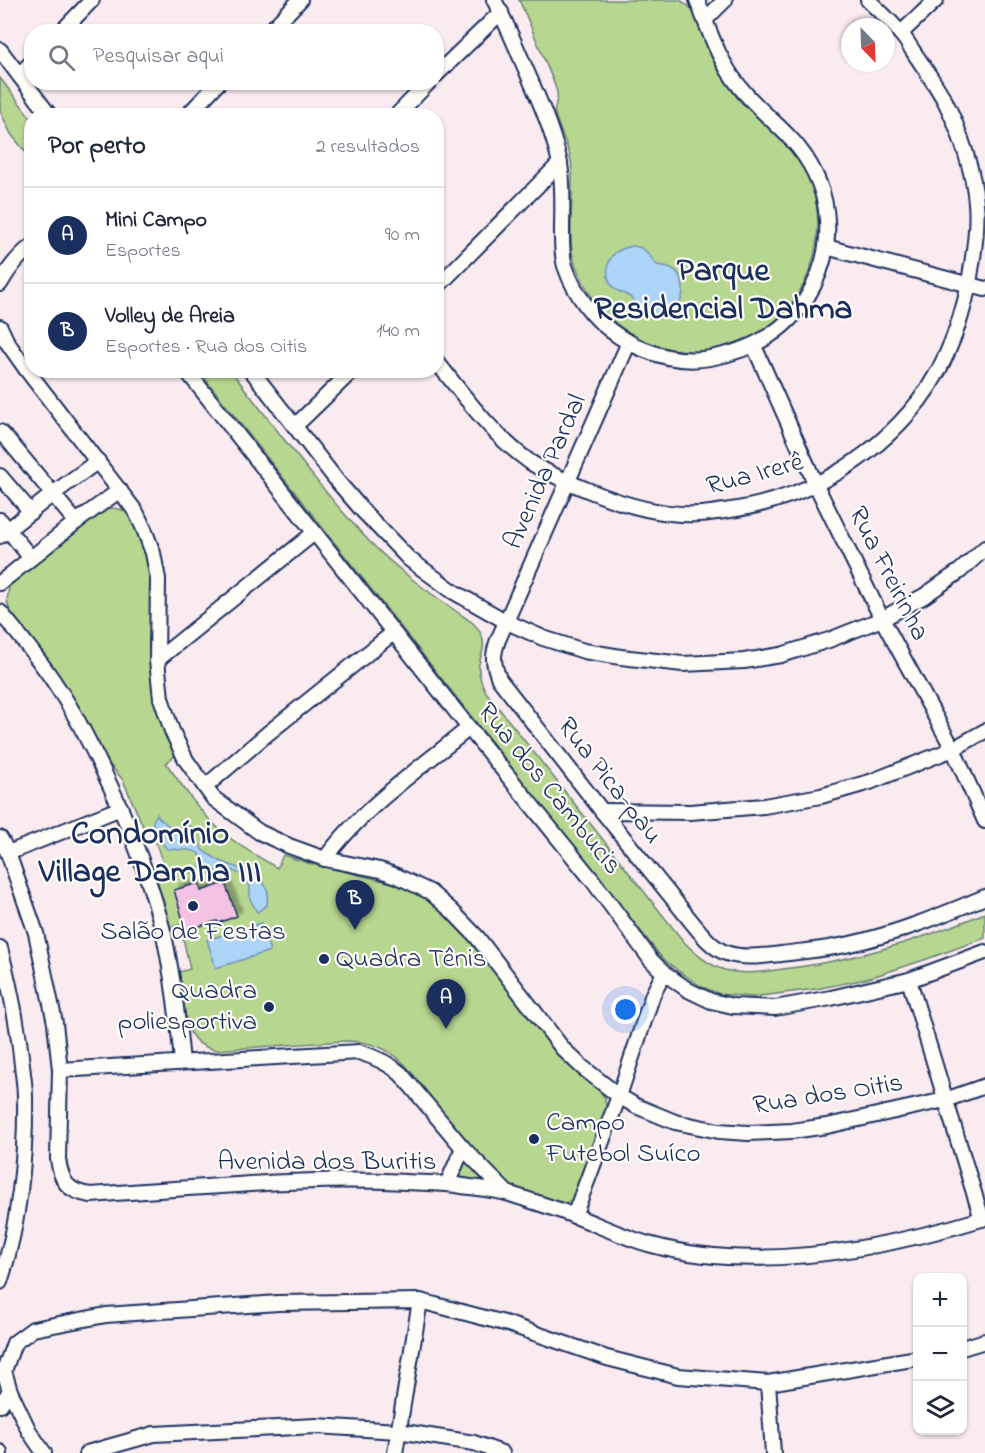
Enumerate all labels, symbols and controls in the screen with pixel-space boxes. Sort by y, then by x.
north arrow [841,18,895,72]
search box [24,24,444,90]
icon: search [45,41,78,74]
text: Pesquisar aqui [93,41,224,73]
text: Por perto [48,128,146,166]
text: 2 resultados [316,133,420,162]
text: Mini Campo [105,205,207,237]
text: A [61,221,74,250]
text: 90 m [385,221,420,250]
text: Esportes [105,237,181,266]
district label: Parque Residencial Dahma [594,248,853,334]
text: Volley de Areia [105,301,235,333]
text: B [61,317,74,346]
text: 140 m [376,317,420,346]
text: Esportes · Rua dos Oitis [105,333,307,362]
street label: Avenida Pardal [494,388,598,556]
street label: Rua Irerê [702,443,809,507]
street label: Rua Freirinha [837,500,939,648]
street label: Rua dos Cambucis [467,694,631,884]
street label: Rua Pica-pau [547,709,671,853]
district label: Condomínio Village Damha III [38,811,261,898]
pin: B [336,880,374,930]
marker: Salão de Festas [186,899,200,913]
place label: Salão de Festas [100,913,286,952]
place label: Quadra Tênis [336,940,487,979]
marker: Quadra Tênis [317,952,331,966]
place label: Quadra poliesportiva [118,972,257,1042]
pin: A [426,980,466,1029]
your location [611,995,640,1024]
marker: Quadra poliesportiva [262,1000,276,1014]
street label: Rua dos Oitis [750,1064,906,1126]
place label: Campo Futebol Suíco [545,1104,701,1174]
marker: Campo Futebol Suíco [527,1132,541,1146]
street label: Avenida dos Buritis [218,1143,436,1182]
map controls [913,1273,967,1435]
button: + [913,1273,967,1327]
button: − [913,1327,967,1381]
button: layers [913,1381,967,1435]

